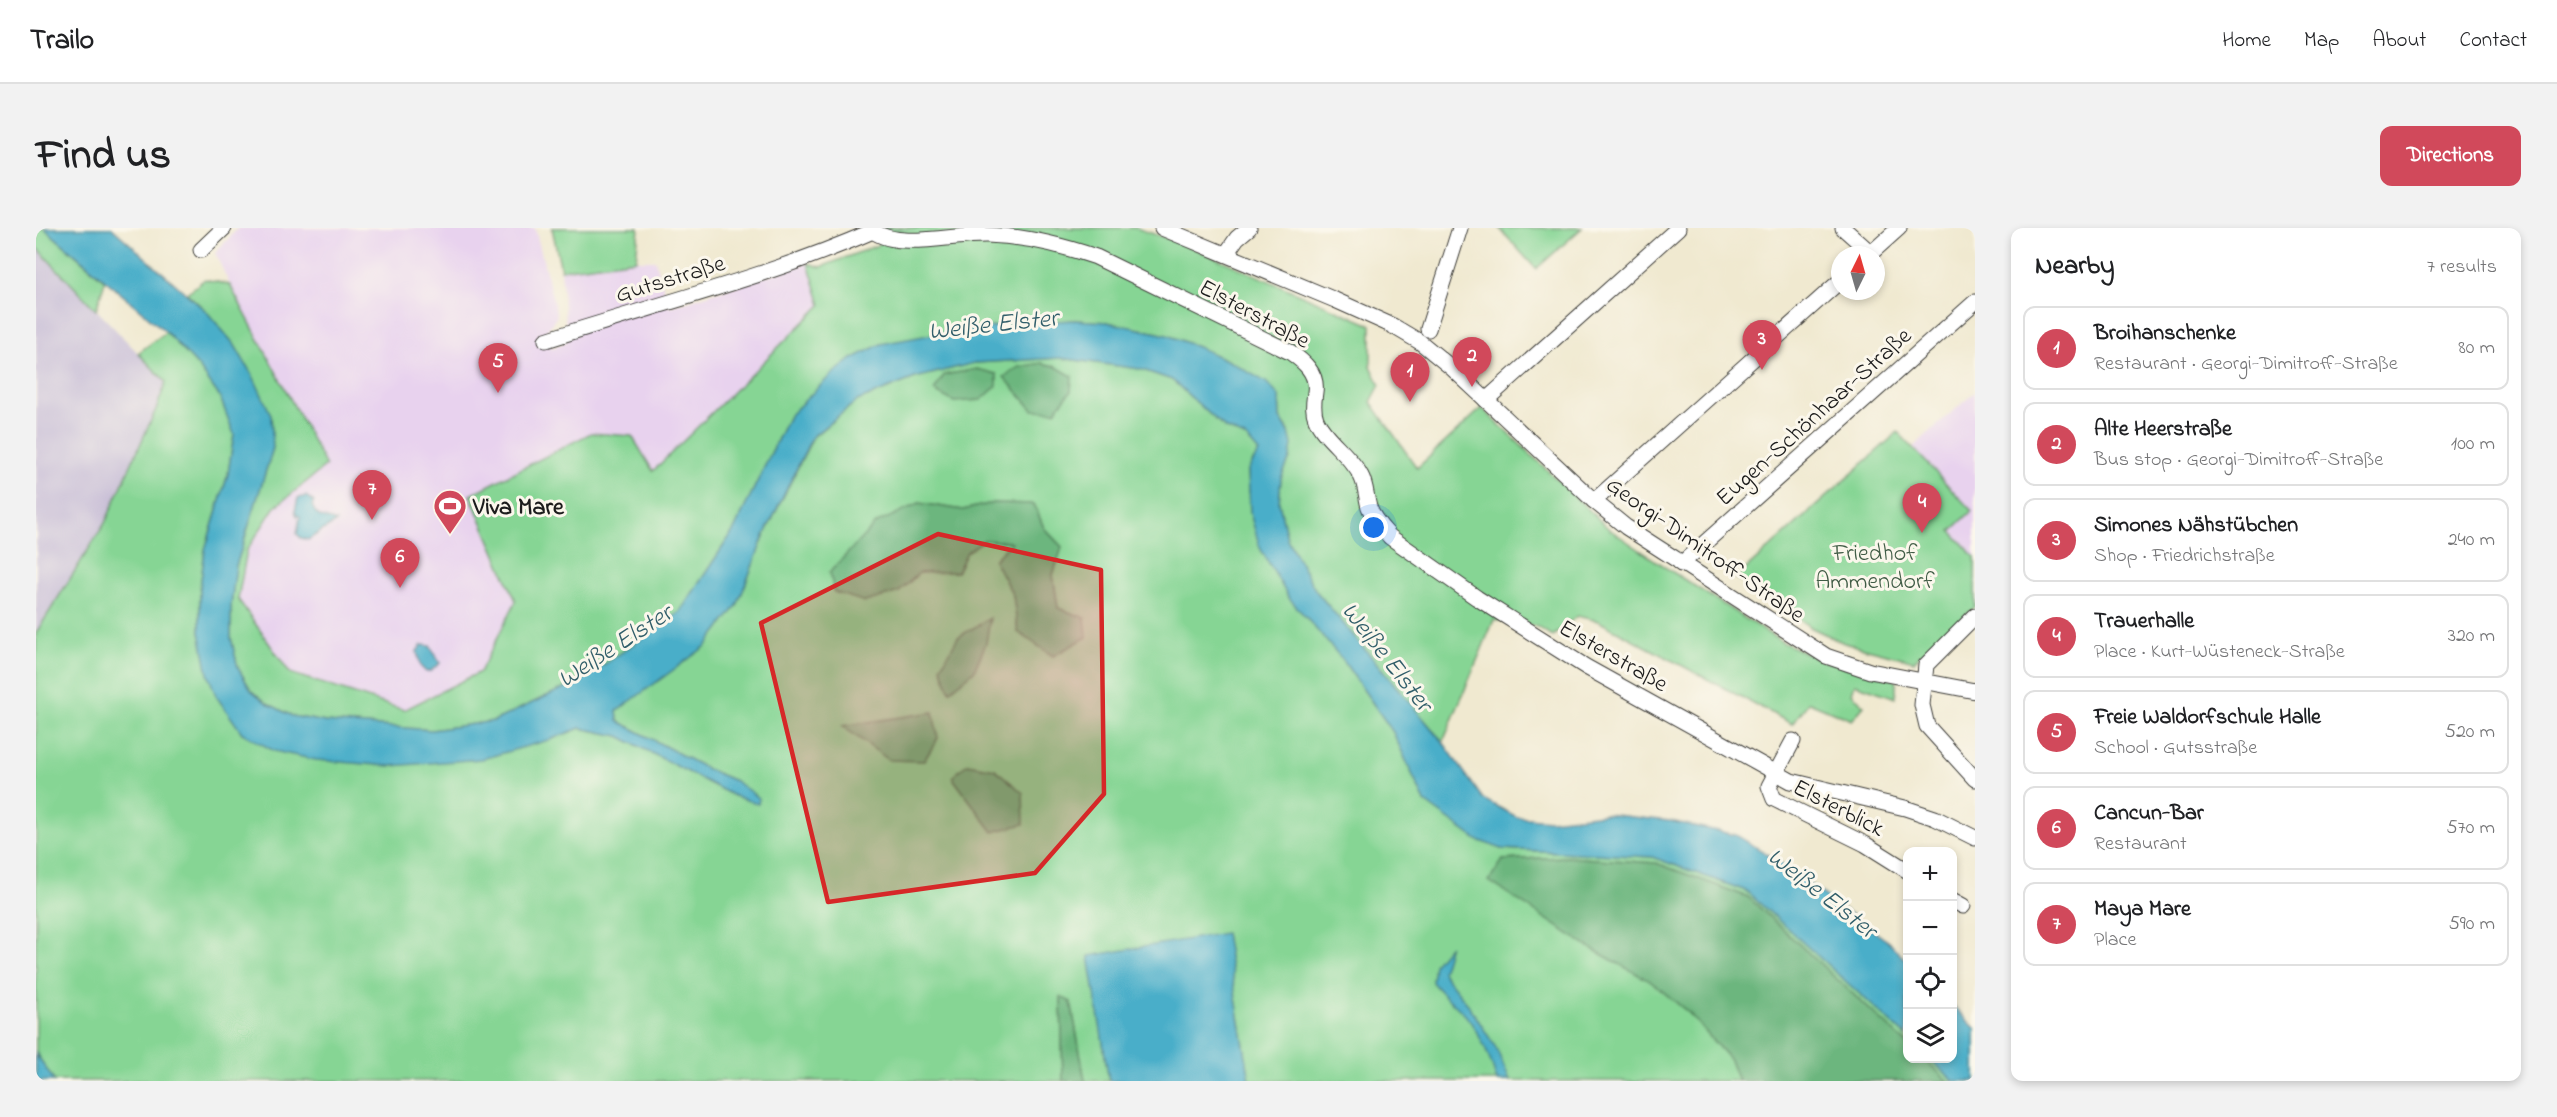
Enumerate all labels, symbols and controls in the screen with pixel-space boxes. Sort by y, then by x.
text: Trailo [30,21,94,62]
text: Home [2222,26,2271,56]
text: Map [2304,26,2339,56]
text: About [2372,26,2426,56]
text: Contact [2459,26,2527,56]
text: Find us [36,126,171,187]
button: Directions [2380,126,2521,186]
north arrow [1831,246,1885,300]
street label: Gutsstraße [612,247,730,314]
text: Nearby [2035,248,2114,286]
text: 7 results [2427,253,2497,282]
street label: Elsterstraße [1192,271,1316,359]
water label: Weiße Elster [927,300,1063,352]
text: Broihanschenke [2094,318,2236,350]
street label: Eugen-Schönhaar-Straße [1709,320,1921,516]
pin: 3 [1742,320,1782,370]
text: 1 [2053,334,2060,363]
text: 80 m [2458,334,2495,363]
pin: 2 [1452,338,1492,387]
pin: 5 [478,344,518,393]
text: Restaurant · Georgi-Dimitroff-Straße [2094,350,2398,379]
pin: 1 [1390,352,1430,402]
text: Alte Heerstraße [2094,414,2232,446]
text: 2 [2052,430,2061,459]
text: 100 m [2451,430,2495,459]
text: Bus stop · Georgi-Dimitroff-Straße [2094,446,2383,475]
street label: Georgi-Dimitroff-Straße [1598,469,1812,633]
pin: 7 [352,470,392,520]
pin: 4 [1902,484,1942,533]
sports icon: Viva Mare [432,488,468,535]
place label: Viva Mare [472,491,565,526]
text: Simones Nähstübchen [2094,510,2298,542]
your location [1359,513,1388,542]
text: 3 [2052,526,2061,555]
text: 240 m [2448,526,2495,555]
park label: Friedhof Ammendorf [1815,537,1935,600]
pin: 6 [380,538,420,588]
text: Shop · Friedrichstraße [2094,542,2275,571]
water label: Weiße Elster [551,595,683,699]
water label: Weiße Elster [1331,595,1442,723]
text: Trauerhalle [2094,606,2194,638]
street label: Elsterstraße [1552,612,1674,703]
text: 4 [2052,622,2061,651]
text: 320 m [2448,622,2495,651]
text: Place · Kurt-Wüsteneck-Straße [2094,638,2345,667]
text: Freie Waldorfschule Halle [2094,702,2321,734]
text: 5 [2051,718,2062,747]
text: 520 m [2444,718,2495,747]
text: School · Gutsstraße [2094,734,2257,763]
street label: Elsterblick [1786,771,1890,847]
text: Cancun-Bar [2094,798,2204,830]
text: 6 [2052,814,2061,843]
text: 570 m [2446,814,2495,843]
text: Restaurant [2094,830,2187,859]
water label: Weiße Elster [1758,839,1886,951]
map controls [1903,847,1957,1063]
button: + [1903,847,1957,901]
text: Maya Mare [2094,894,2191,926]
button: − [1903,901,1957,955]
text: 7 [2052,910,2061,939]
text: 590 m [2448,910,2495,939]
text: Place [2094,926,2136,955]
button: locate [1903,955,1957,1009]
button: layers [1903,1009,1957,1063]

